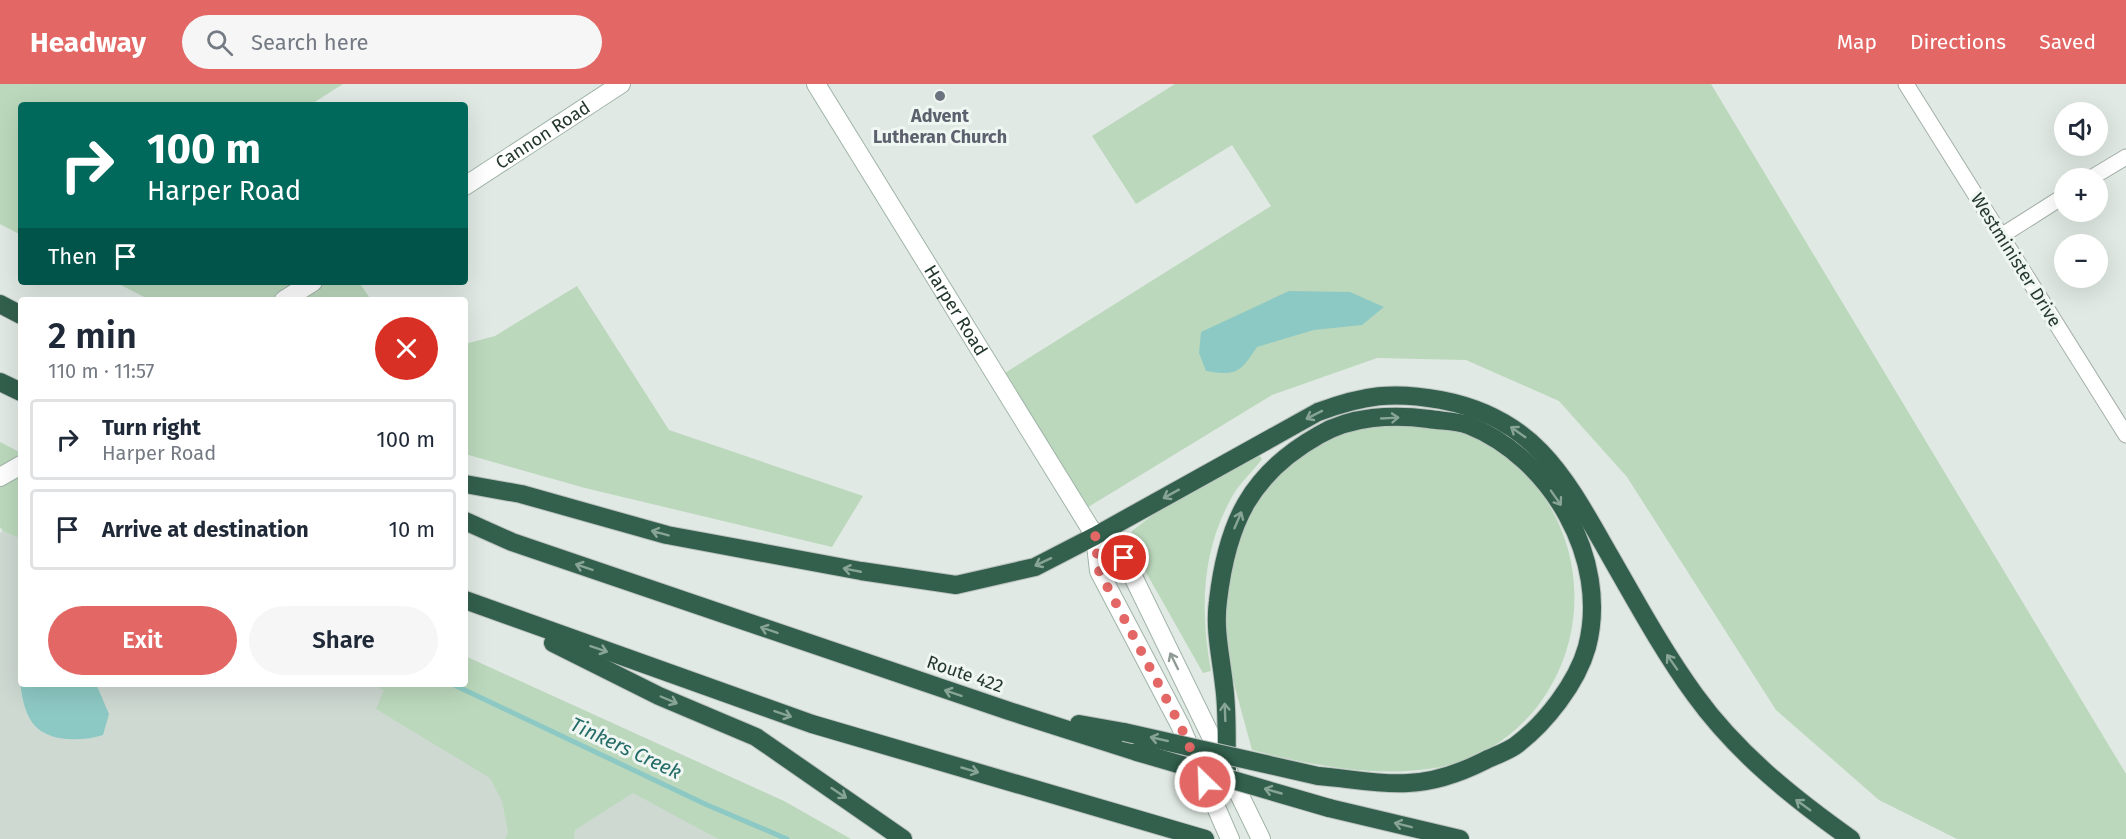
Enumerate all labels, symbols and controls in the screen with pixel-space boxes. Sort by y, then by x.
search box [182,15,602,69]
text: Headway [30,26,146,59]
icon: search [203,26,236,59]
text: Search here [251,29,369,56]
text: Map [1837,29,1877,55]
text: Directions [1910,29,2006,55]
text: Saved [2039,29,2096,55]
marker: Advent Lutheran Church [933,89,947,103]
street label: Cannon Road [492,96,594,174]
map controls [2054,102,2108,288]
button: sound [2054,102,2108,156]
place label: Advent Lutheran Church [873,105,1007,148]
text: 100 m [147,124,261,174]
icon: right [48,126,126,204]
button: + [2054,168,2108,222]
text: Harper Road [147,175,301,207]
street label: Westminister Drive [1966,189,2066,331]
button: − [2054,234,2108,288]
icon: arrive [109,240,142,273]
text: Then [48,243,97,270]
street label: Harper Road [919,261,992,360]
text: 2 min [48,314,137,358]
button: close [375,317,438,380]
text: 110 m · 11:57 [48,359,154,383]
one-way arrow [1305,410,1323,421]
one-way arrow [1379,412,1399,423]
text: Turn right [102,414,201,441]
icon: right [51,423,84,456]
text: 100 m [376,426,435,453]
one-way arrow [1511,426,1527,438]
text: Harper Road [102,441,216,465]
one-way arrow [1163,488,1180,500]
one-way arrow [1550,490,1562,506]
one-way arrow [1233,512,1244,530]
icon: arrive [51,513,84,546]
text: Arrive at destination [102,516,309,543]
text: 10 m [389,516,435,543]
one-way arrow [651,526,670,538]
pin [1098,532,1149,583]
icon: arrive [1107,541,1140,574]
one-way arrow [1034,557,1052,569]
one-way arrow [575,561,594,572]
one-way arrow [842,564,862,575]
button: Exit [48,606,237,675]
button: Share [249,606,438,675]
one-way arrow [760,624,779,635]
one-way arrow [590,645,608,656]
street label: Route 422 [924,651,1006,697]
one-way arrow [1168,652,1180,670]
one-way arrow [1666,655,1678,671]
one-way arrow [944,686,963,697]
one-way arrow [659,695,677,706]
one-way arrow [1220,702,1231,722]
one-way arrow [773,710,792,721]
water label: Tinkers Creek [567,712,685,784]
one-way arrow [1149,733,1168,745]
position arrow [1173,750,1237,814]
one-way arrow [960,765,979,776]
one-way arrow [1264,785,1283,796]
one-way arrow [830,787,847,799]
one-way arrow [1796,799,1812,811]
one-way arrow [1394,819,1413,831]

